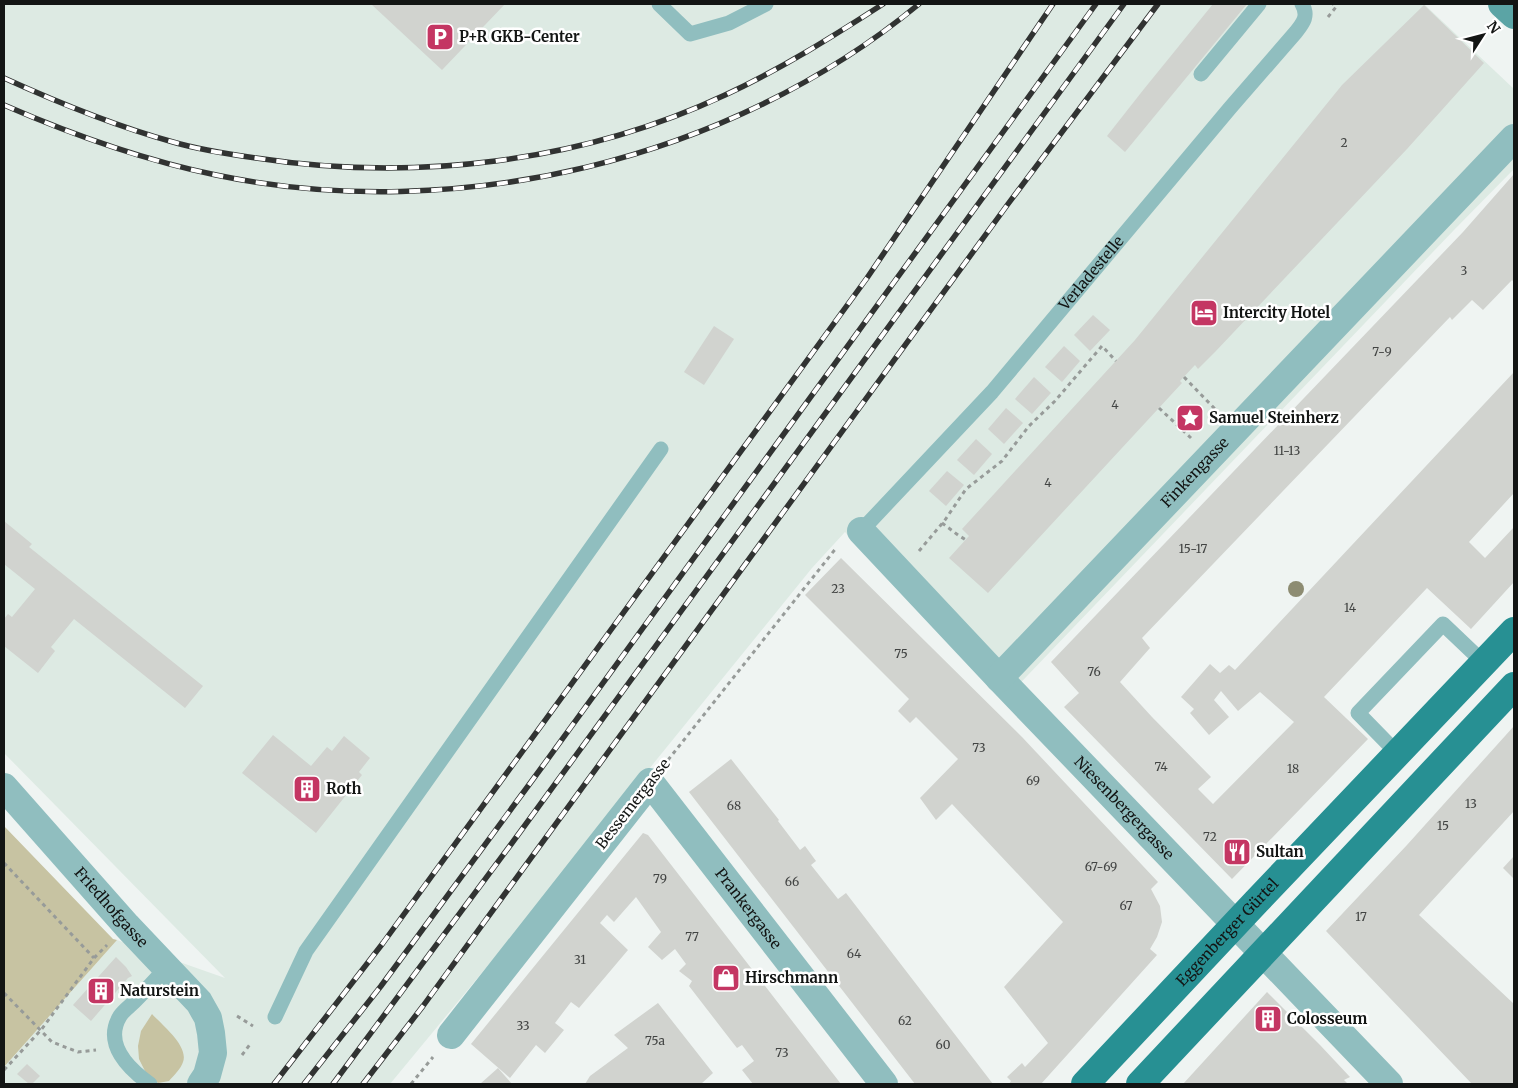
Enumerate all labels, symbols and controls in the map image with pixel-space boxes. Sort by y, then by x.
north arrow [1458,10,1508,60]
text: N [1483,18,1504,37]
parking icon: P+R GKB-Center [425,22,455,52]
place label: P+R GKB-Center [459,27,580,46]
house number: 2 [1340,135,1348,150]
street label: Verladestelle [1054,232,1128,315]
house number: 3 [1461,263,1468,278]
hotel icon: Intercity Hotel [1189,298,1219,328]
place label: Intercity Hotel [1223,303,1330,322]
house number: 7-9 [1372,344,1392,359]
house number: 4 [1111,397,1119,412]
place icon: Samuel Steinherz [1175,403,1205,433]
place label: Samuel Steinherz [1209,408,1339,427]
street label: Finkengasse [1157,433,1233,511]
house number: 11-13 [1274,443,1300,458]
house number: 4 [1044,475,1052,490]
house number: 15-17 [1179,541,1207,556]
house number: 23 [831,581,845,596]
house number: 14 [1344,600,1357,615]
house number: 75 [894,646,908,661]
house number: 76 [1087,664,1101,679]
house number: 73 [972,740,986,755]
street label: Niesenbergergasse [1070,752,1178,863]
street label: Bessemergasse [591,754,674,853]
house number: 74 [1154,759,1168,774]
house number: 18 [1287,761,1299,776]
house number: 69 [1026,773,1040,788]
building icon: Roth [292,774,322,804]
place label: Roth [326,779,362,798]
house number: 13 [1465,796,1477,811]
house number: 68 [727,798,741,813]
house number: 15 [1437,818,1449,833]
house number: 72 [1203,829,1217,844]
restaurant icon: Sultan [1222,837,1252,867]
place label: Sultan [1256,842,1304,861]
house number: 67-69 [1085,859,1117,874]
street label: Friedhofgasse [70,863,152,951]
street label: Prankergasse [711,864,786,953]
house number: 79 [653,871,667,886]
house number: 66 [785,874,799,889]
street label: Eggenberger Gürtel [1172,874,1283,990]
house number: 67 [1119,898,1133,913]
house number: 17 [1355,909,1367,924]
house number: 77 [685,929,699,944]
house number: 64 [847,946,862,961]
house number: 31 [574,952,586,967]
shop icon: Hirschmann [711,963,741,993]
place label: Hirschmann [745,968,838,987]
building icon: Naturstein [86,976,116,1006]
place label: Naturstein [120,981,199,1000]
building icon: Colosseum [1253,1004,1283,1034]
place label: Colosseum [1287,1009,1367,1028]
house number: 62 [898,1013,912,1028]
house number: 33 [516,1018,530,1033]
house number: 75a [645,1033,666,1048]
house number: 60 [936,1037,951,1052]
house number: 73 [775,1045,789,1060]

